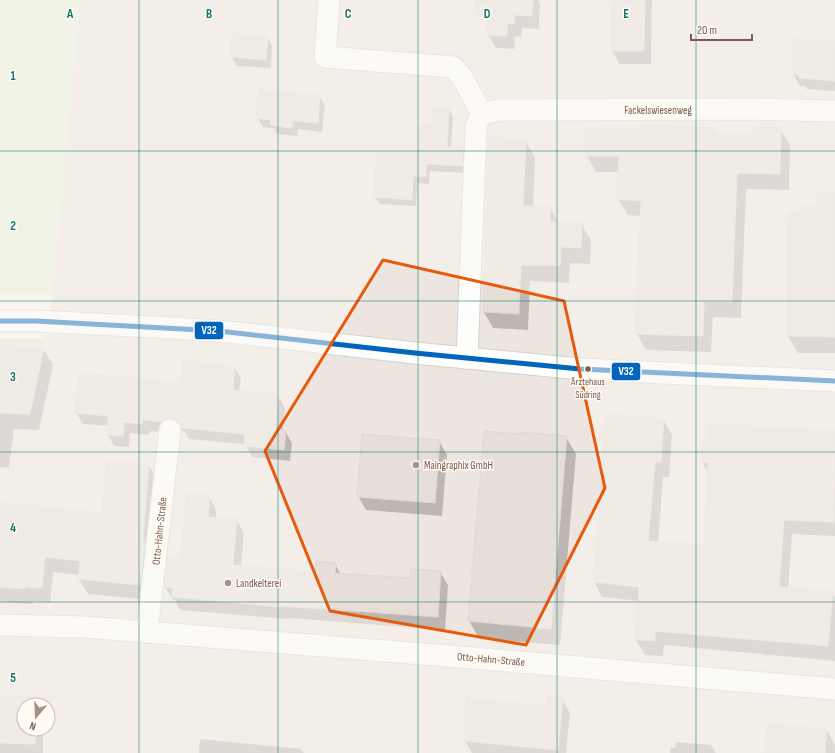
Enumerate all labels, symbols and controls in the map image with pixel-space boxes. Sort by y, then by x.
text: A [66,6,74,22]
text: B [206,6,212,22]
text: C [345,6,352,22]
text: D [484,6,491,22]
text: E [623,6,629,22]
scale bar [691,16,752,42]
text: 20 m [697,23,717,38]
text: 1 [10,68,16,84]
street label: Fackelswiesenweg [624,104,692,117]
text: 2 [10,218,16,234]
line badge: V32 [194,321,224,340]
text: V32 [201,324,217,337]
line badge: V32 [611,362,641,381]
marker: Ärztehaus Südring [583,364,593,374]
text: V32 [618,365,634,378]
text: 3 [10,369,16,385]
place label: Ärztehaus Südring [570,376,605,401]
place label: Maingraphix GmbH [424,459,493,472]
marker: Maingraphix GmbH [411,460,421,470]
street label: Otto-Hahn-Straße [149,496,170,566]
text: 4 [10,520,16,536]
place label: Landkelterei [236,577,281,590]
marker: Landkelterei [223,578,233,588]
street label: Otto-Hahn-Straße [456,650,525,669]
text: 5 [10,670,16,686]
north arrow [16,697,56,737]
text: N [28,719,38,733]

